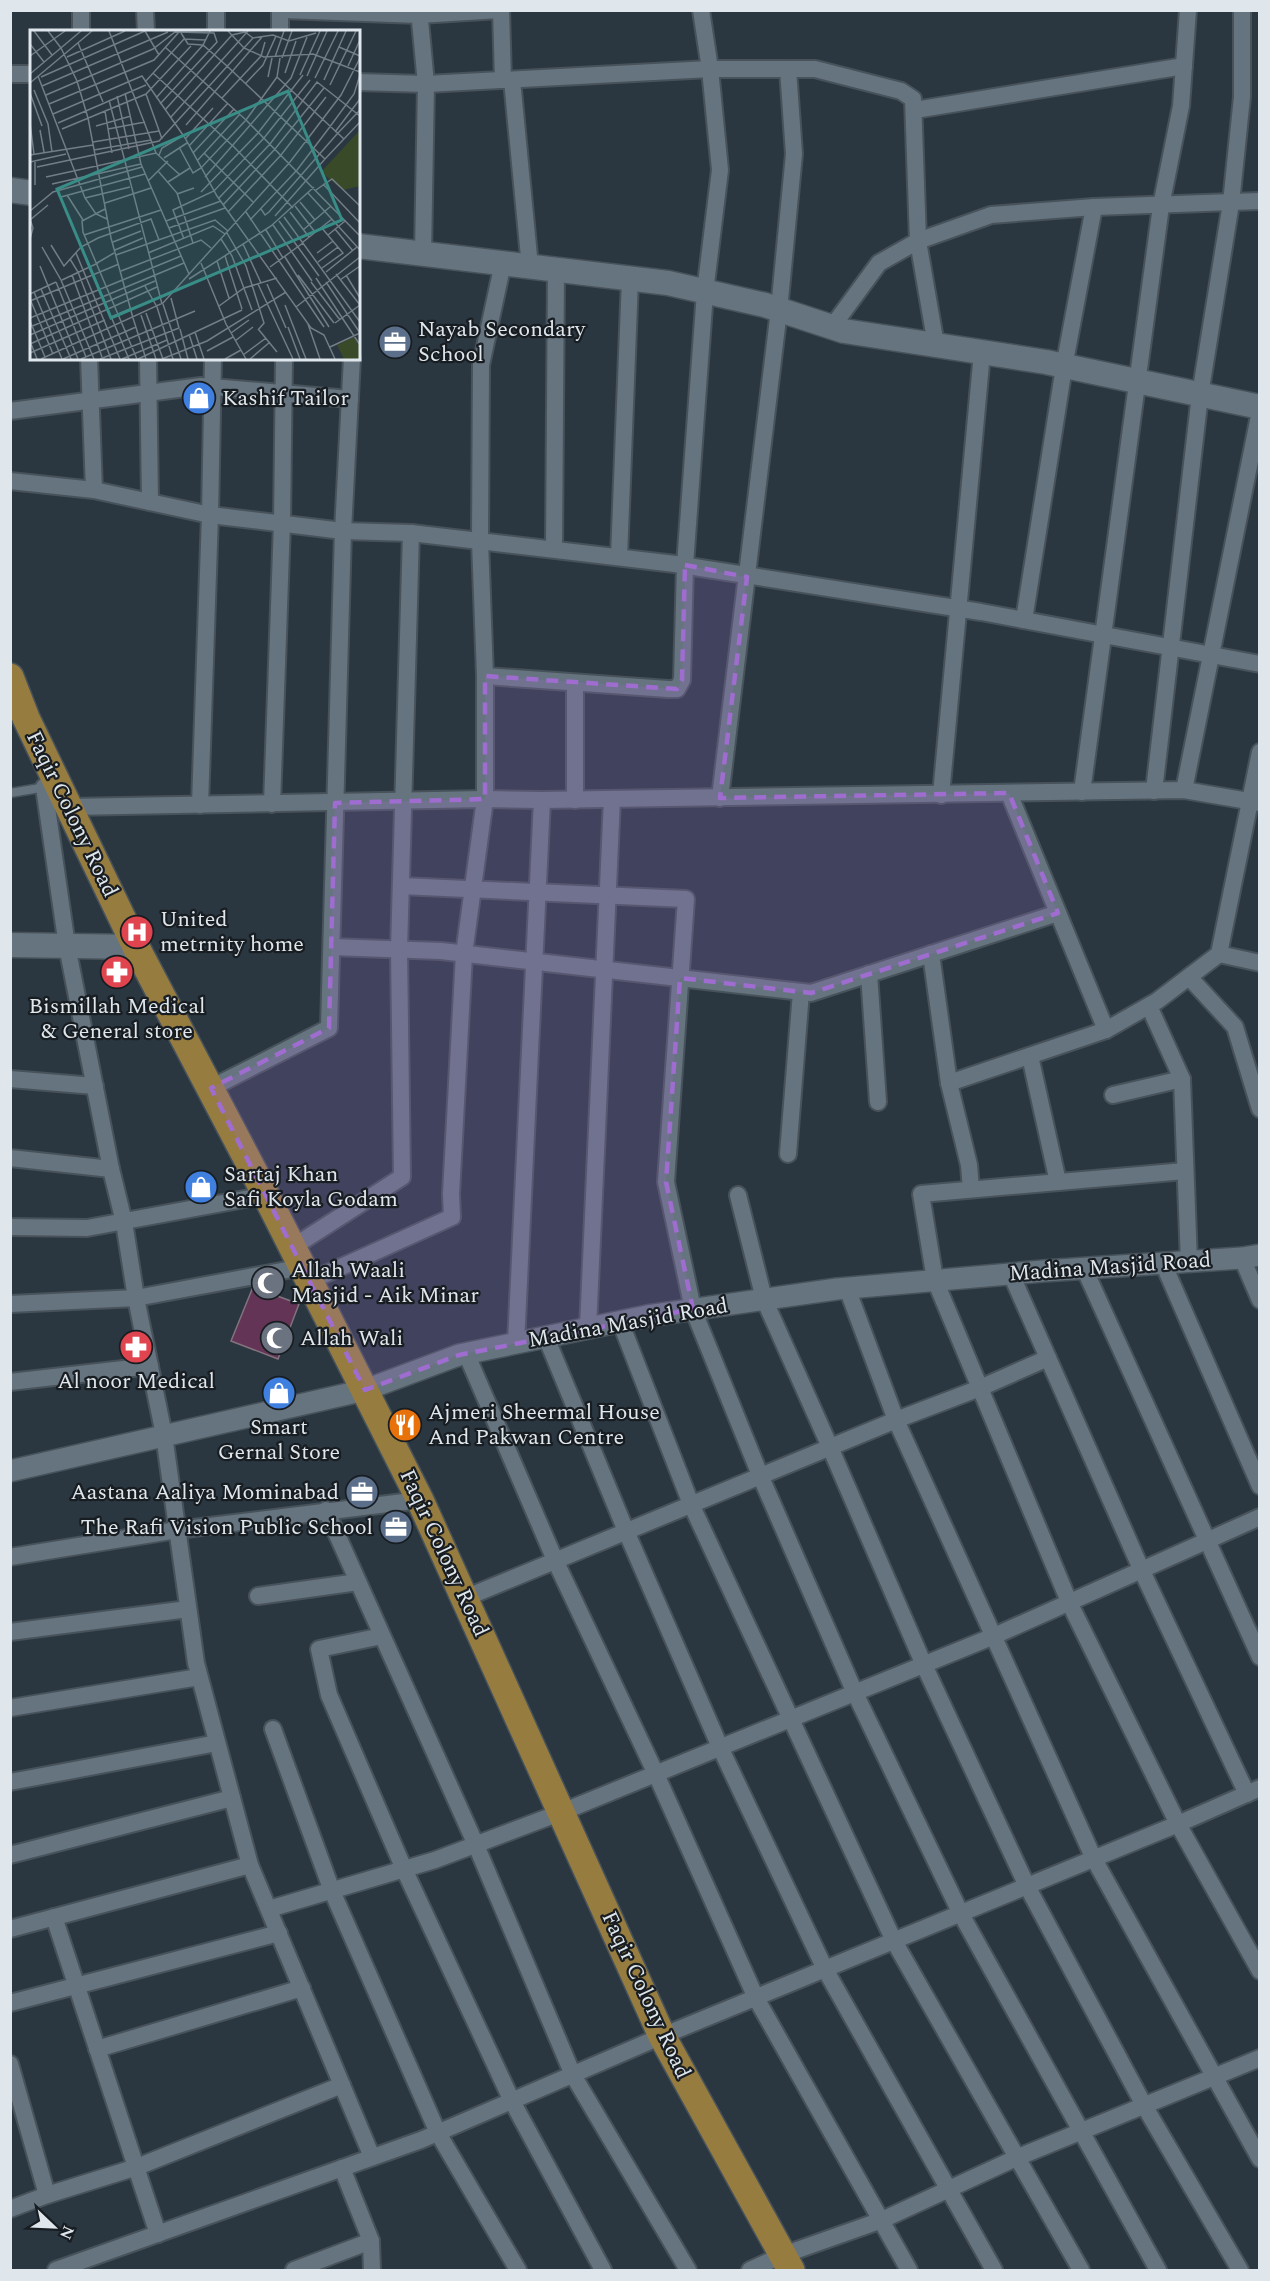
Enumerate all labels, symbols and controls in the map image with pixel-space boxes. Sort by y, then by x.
inset map [30,30,360,360]
place label: Nayab Secondary School [418,313,587,371]
office icon: Nayab Secondary School [377,324,413,360]
shop icon: Kashif Tailor [181,380,217,416]
place label: Kashif Tailor [222,382,349,415]
street label: Faqir Colony Road [17,725,127,903]
place label: United metrnity home [160,903,304,961]
hospital icon: United metrnity home [119,914,155,950]
pharmacy icon: Bismillah Medical & General store [99,954,135,990]
place label: Bismillah Medical & General store [28,990,206,1048]
place label: Sartaj Khan Safi Koyla Godam [224,1158,398,1216]
shop icon: Sartaj Khan Safi Koyla Godam [183,1169,219,1205]
street label: Madina Masjid Road [1008,1243,1212,1291]
place label: Allah Waali Masjid - Aik Minar [291,1254,479,1312]
mosque icon: Allah Waali Masjid - Aik Minar [250,1265,286,1301]
street label: Madina Masjid Road [525,1289,731,1357]
mosque icon: Allah Wali [259,1320,295,1356]
place label: Allah Wali [300,1322,403,1355]
pharmacy icon: Al noor Medical [118,1329,154,1365]
place label: Al noor Medical [57,1365,215,1398]
shop icon: Smart Gernal Store [261,1375,297,1411]
place label: Ajmeri Sheermal House And Pakwan Centre [428,1396,660,1454]
restaurant icon: Ajmeri Sheermal House And Pakwan Centre [387,1407,423,1443]
place label: Smart Gernal Store [218,1411,340,1469]
street label: Faqir Colony Road [391,1464,497,1642]
office icon: Aastana Aaliya Mominabad [344,1474,380,1510]
place label: Aastana Aaliya Mominabad [71,1476,339,1509]
office icon: The Rafi Vision Public School [378,1509,414,1545]
place label: The Rafi Vision Public School [80,1511,373,1544]
street label: Faqir Colony Road [593,1906,699,2084]
north arrow [24,2197,84,2257]
text: N [53,2222,80,2243]

